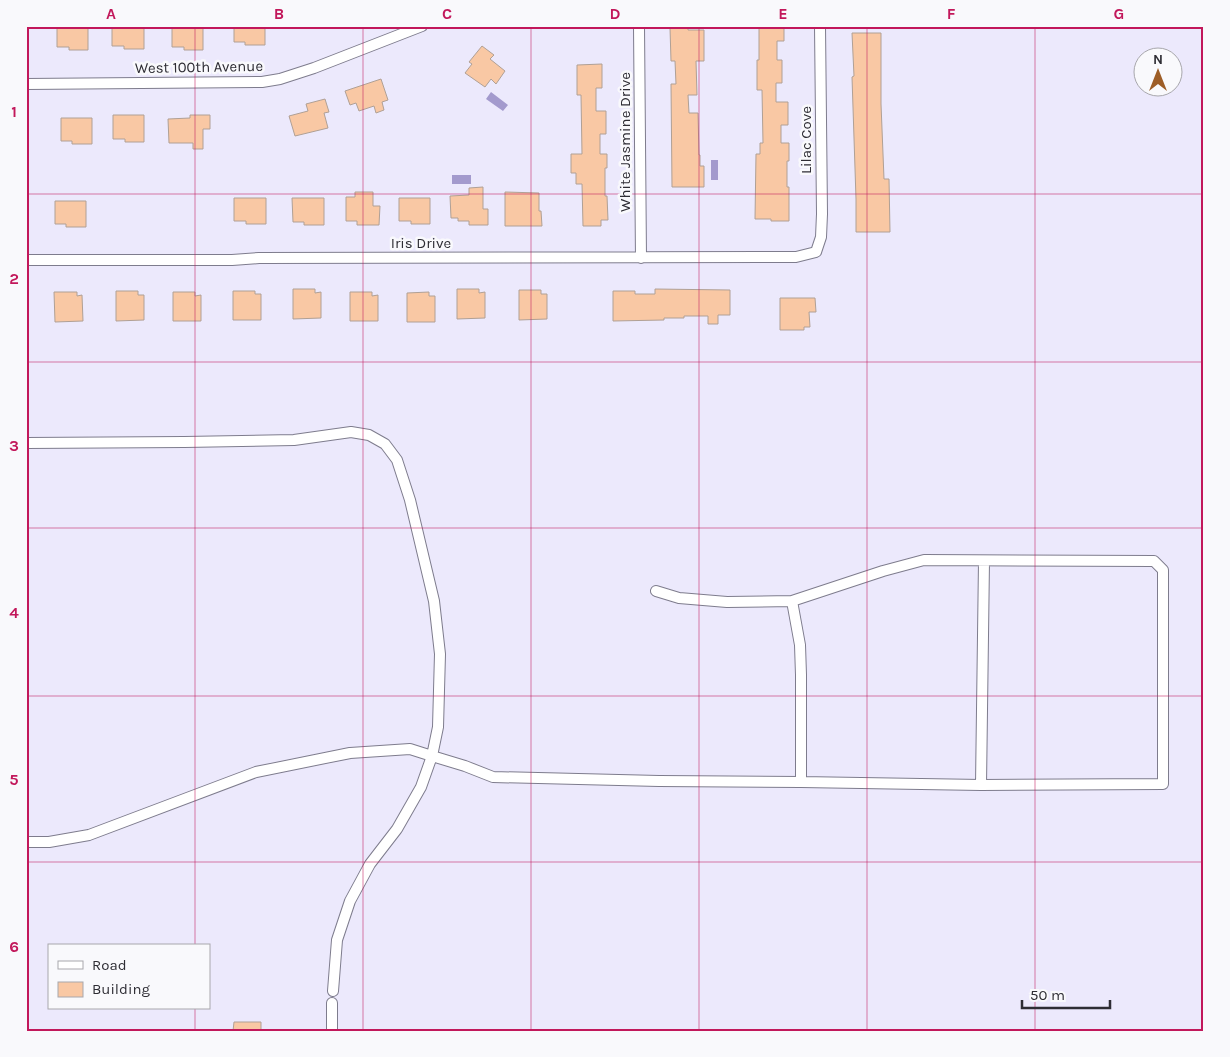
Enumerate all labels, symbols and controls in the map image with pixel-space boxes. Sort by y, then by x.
text: A [106,4,116,23]
text: B [274,4,284,23]
text: C [442,4,452,23]
text: D [610,4,621,23]
text: E [778,4,788,23]
text: F [947,4,956,23]
text: G [1114,4,1124,23]
north arrow [1132,48,1182,98]
text: N [1153,51,1163,68]
street label: West 100th Avenue [135,57,263,77]
street label: White Jasmine Drive [616,72,634,212]
text: 1 [11,102,17,121]
street label: Lilac Cove [797,106,815,174]
street label: Iris Drive [391,234,451,252]
text: 2 [9,269,19,288]
text: 3 [9,436,19,455]
text: 4 [9,603,19,622]
text: 5 [9,770,19,789]
text: 6 [9,937,19,956]
legend [48,944,210,1010]
text: Road [92,956,127,974]
scale bar [1022,977,1110,1009]
text: Building [92,980,150,998]
text: 50 m [1030,986,1065,1004]

